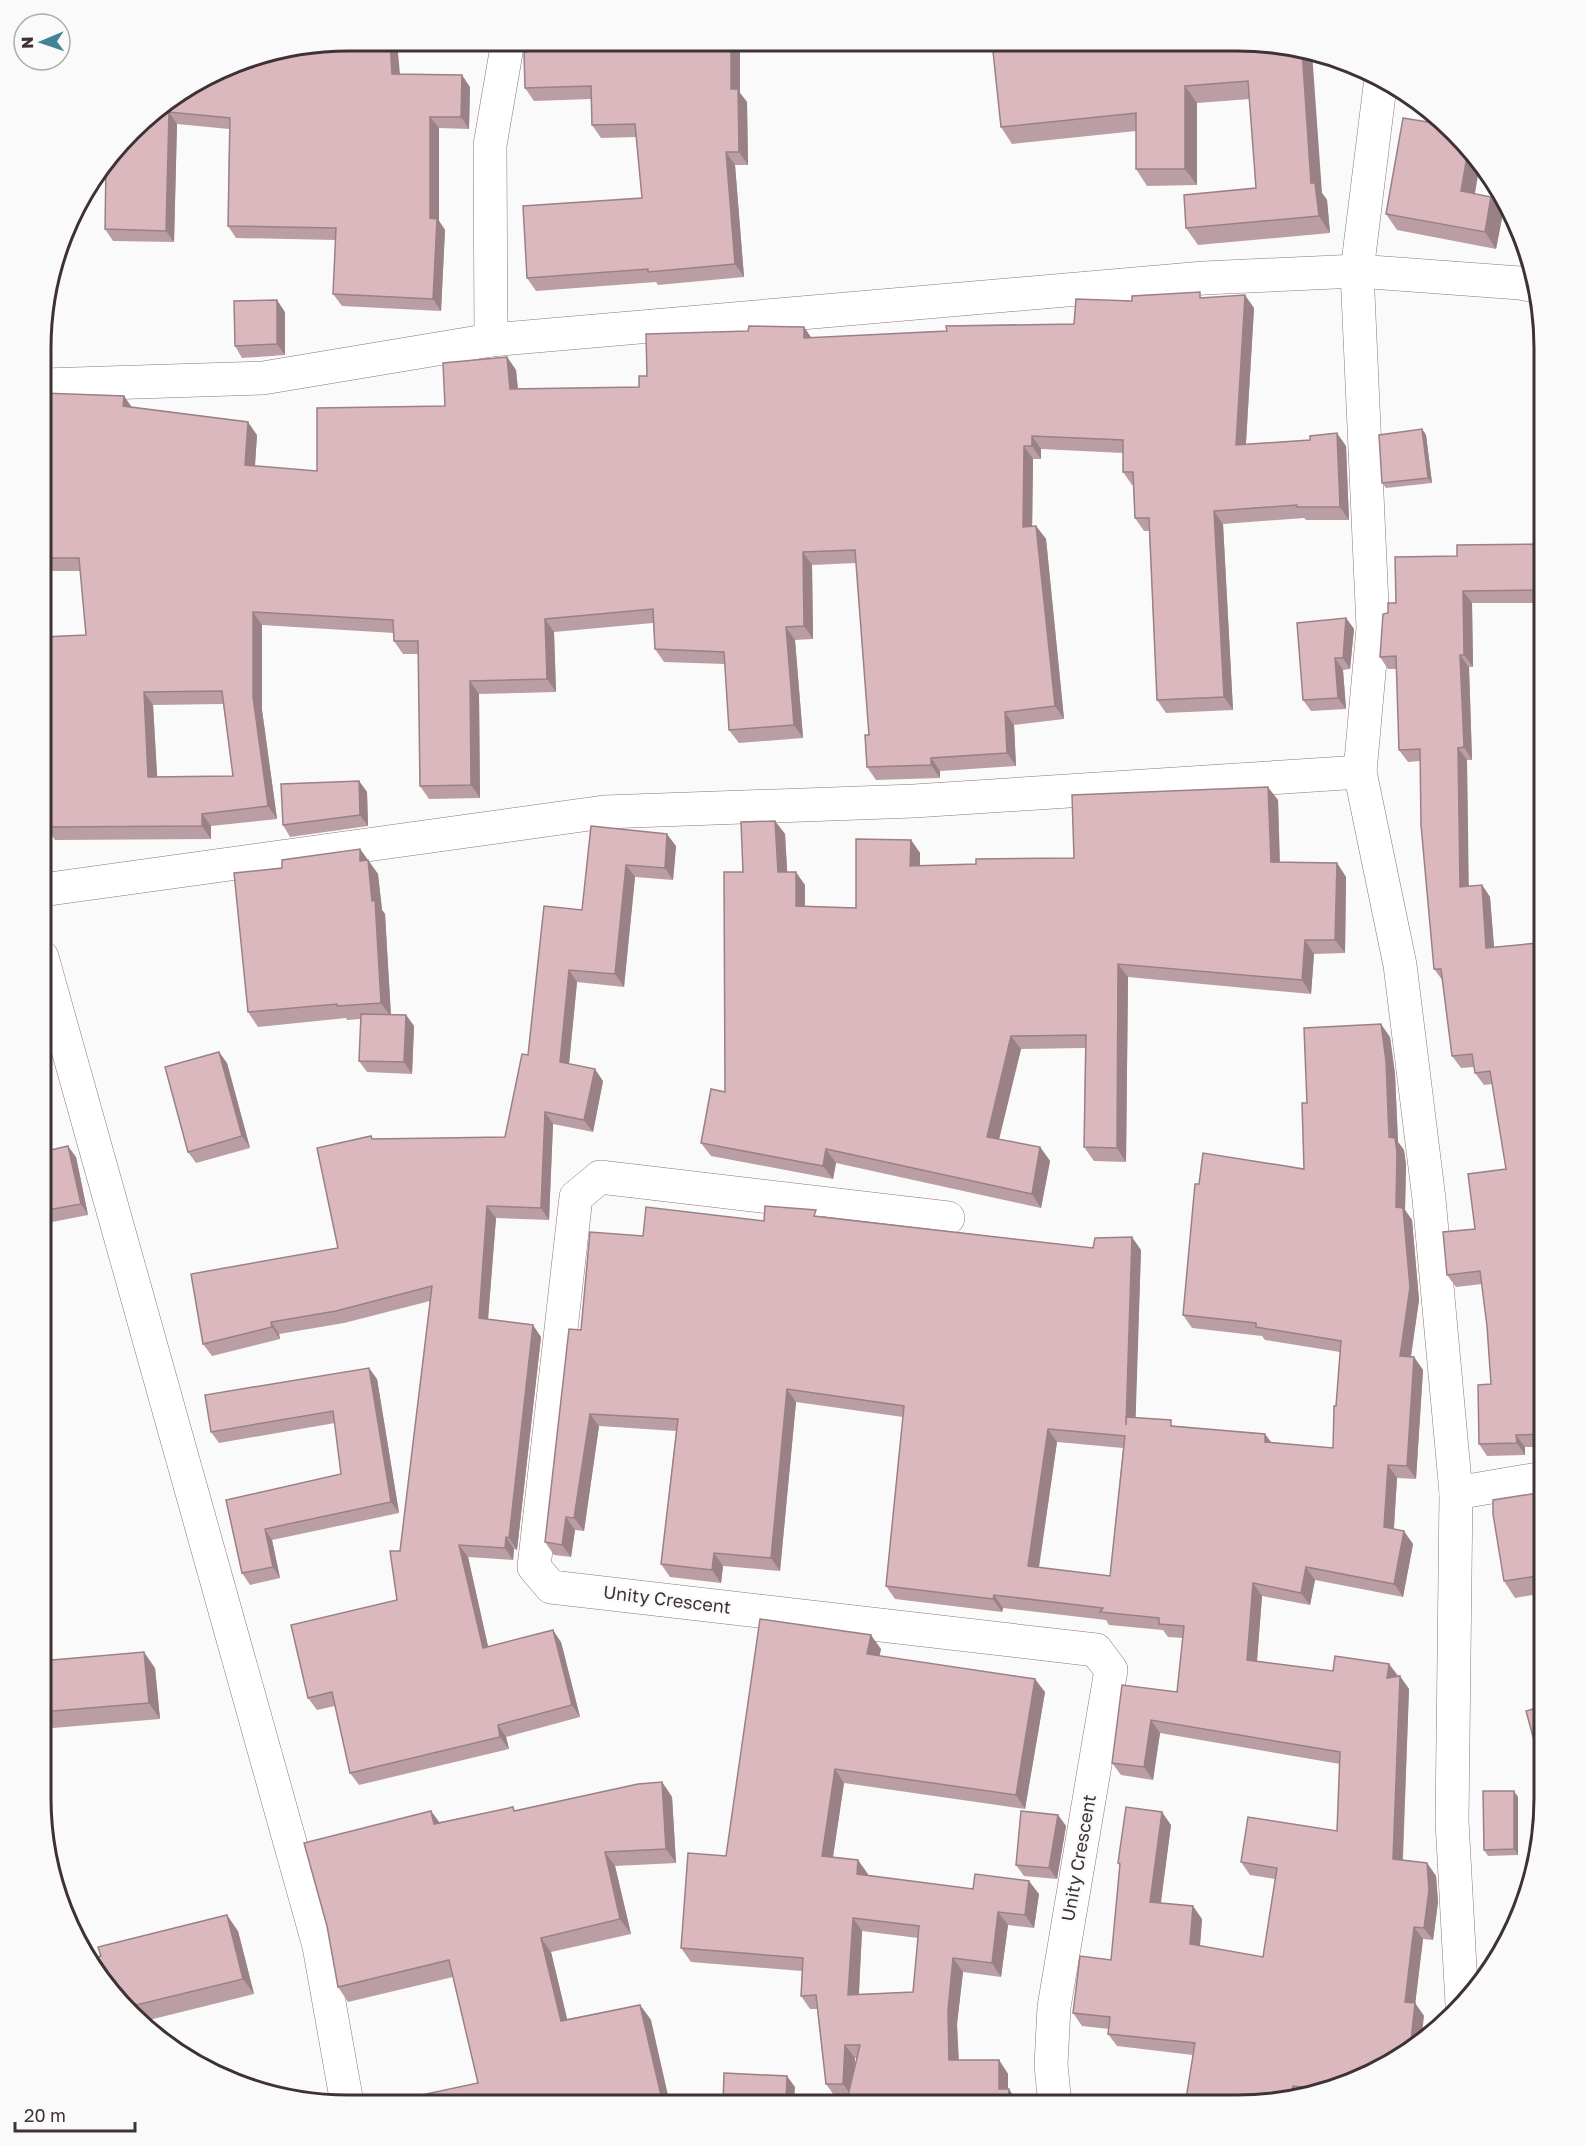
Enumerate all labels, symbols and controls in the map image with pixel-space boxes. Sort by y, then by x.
north arrow [12,12,72,72]
text: N [17,36,37,49]
street label: Unity Crescent [602,1580,732,1618]
street label: Unity Crescent [1056,1793,1100,1923]
scale bar [15,2095,135,2133]
text: 20 m [24,2104,66,2126]

